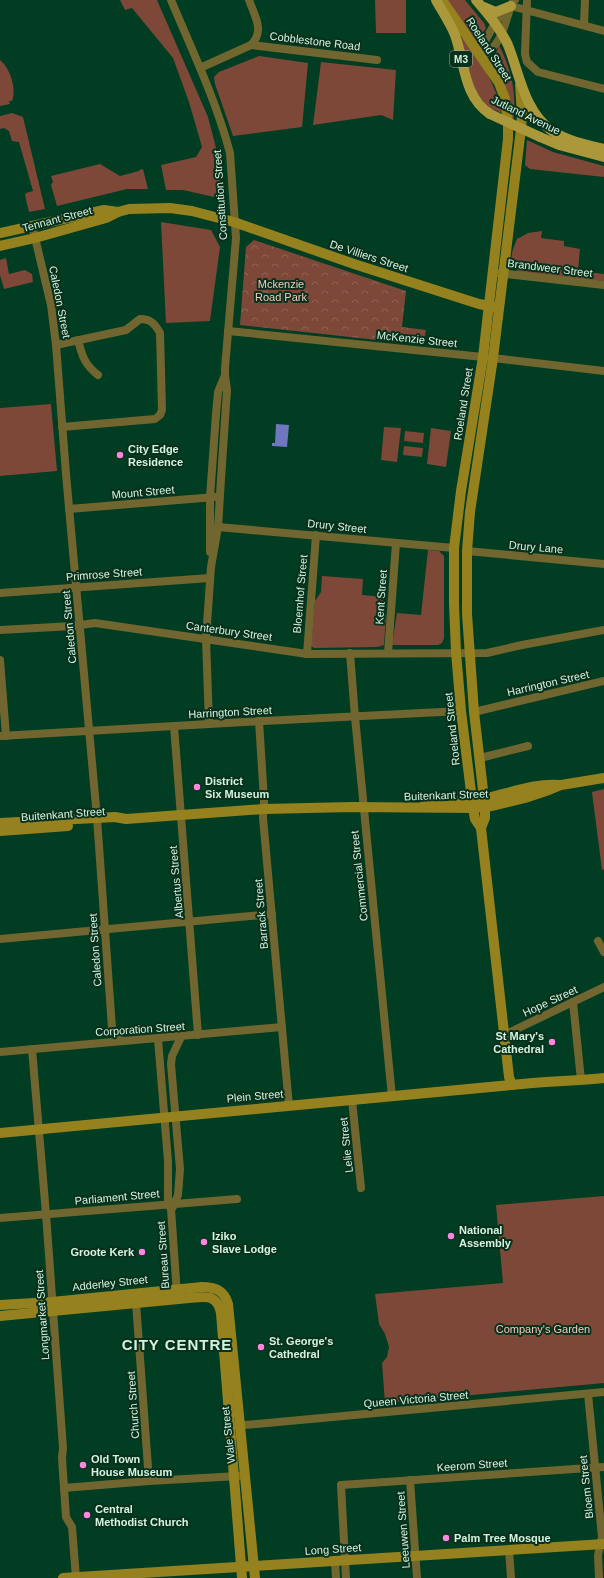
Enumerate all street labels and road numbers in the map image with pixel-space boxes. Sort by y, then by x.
street label: Roeland Street [464,15,514,83]
street label: Cobblestone Road [269,29,361,53]
road number: M3 [450,51,472,67]
street label: Jutland Avenue [490,93,562,137]
street label: Constitution Street [211,149,229,241]
street label: Tennant Street [21,204,93,234]
street label: De Villiers Street [328,238,410,274]
street label: Brandweer Street [507,257,593,279]
street label: Caledon Street [47,265,73,339]
street label: McKenzie Street [376,329,458,349]
street label: Roeland Street [451,367,475,441]
street label: Mount Street [111,483,175,501]
street label: Drury Street [307,517,367,535]
street label: Drury Lane [508,539,564,555]
street label: Bloemhof Street [291,554,309,634]
street label: Primrose Street [65,565,143,583]
street label: Kent Street [373,569,389,625]
street label: Caledon Street [60,590,78,664]
street label: Canterbury Street [185,619,273,643]
street label: Harrington Street [506,668,590,698]
street label: Roeland Street [442,692,462,766]
street label: Harrington Street [188,704,272,720]
street label: Buitenkant Street [404,788,488,802]
street label: Buitenkant Street [20,805,106,823]
street label: Commercial Street [348,830,370,922]
street label: Albertus Street [167,845,185,919]
street label: Barrack Street [252,878,270,950]
street label: Caledon Street [86,913,104,987]
street label: Hope Street [521,983,579,1019]
street label: Corporation Street [95,1020,185,1038]
street label: Plein Street [226,1088,284,1104]
street label: Lelie Street [337,1117,355,1173]
street label: Parliament Street [74,1187,160,1207]
street label: Bureau Street [155,1221,171,1289]
street label: Longmarket Street [33,1269,51,1361]
street label: Adderley Street [72,1273,148,1293]
street label: Church Street [125,1371,141,1439]
street label: Queen Victoria Street [363,1388,469,1410]
street label: Wale Street [219,1406,237,1464]
street label: Bloem Street [577,1455,595,1519]
street label: Keerom Street [436,1457,508,1473]
street label: Leeuwen Street [394,1491,412,1569]
street label: Long Street [304,1541,362,1557]

